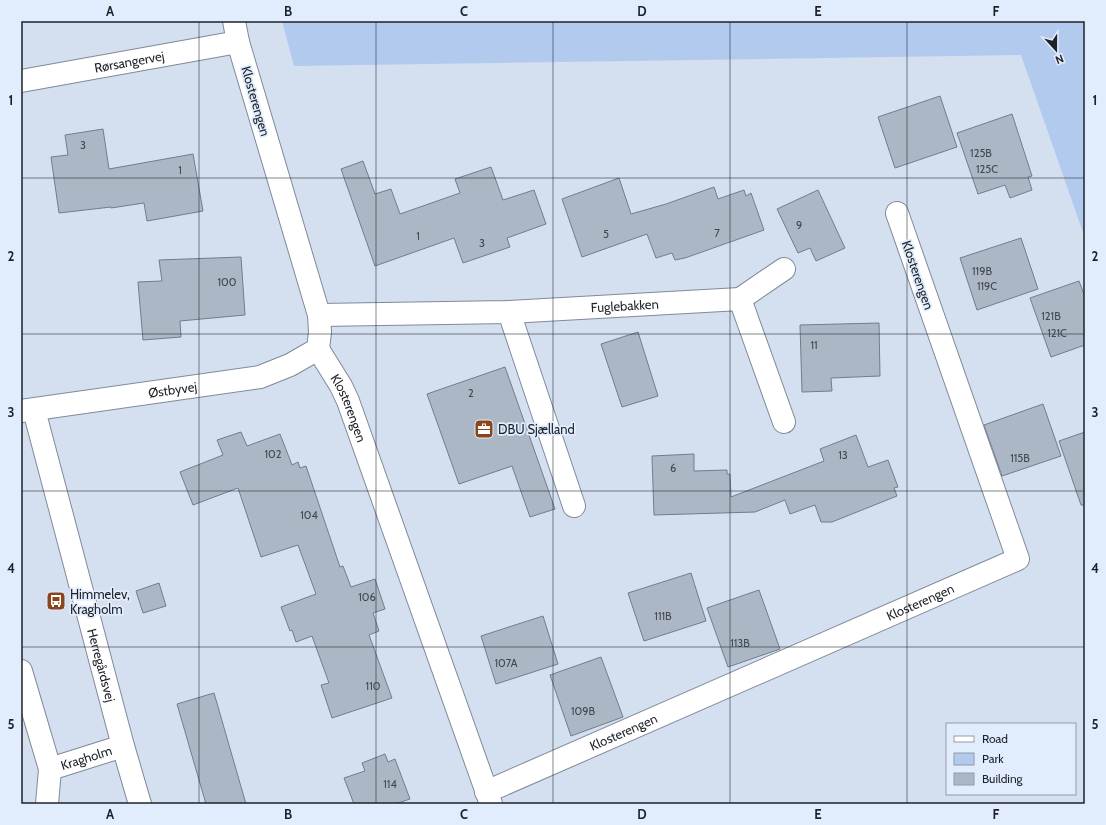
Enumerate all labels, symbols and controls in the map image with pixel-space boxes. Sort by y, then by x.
text: A [106,3,115,19]
text: B [284,3,292,19]
text: C [460,3,468,19]
text: D [637,3,647,19]
text: E [814,3,822,19]
text: F [993,3,1000,19]
north arrow [1036,30,1076,70]
street label: Rørsangervej [93,47,166,76]
text: N [1053,51,1066,67]
street label: Klosterengen [238,64,274,138]
text: 1 [9,92,13,108]
text: 1 [1093,92,1097,108]
house number: 3 [80,138,86,152]
house number: 125B [970,146,992,160]
house number: 125C [976,162,998,176]
house number: 1 [178,163,182,177]
house number: 9 [796,218,802,232]
house number: 7 [714,226,720,240]
house number: 5 [603,227,609,241]
house number: 1 [416,229,420,243]
house number: 3 [479,236,485,250]
street label: Klosterengen [899,238,937,312]
text: 2 [8,248,15,264]
text: 2 [1092,248,1099,264]
house number: 119B [972,264,992,278]
house number: 100 [218,275,237,289]
house number: 119C [977,279,997,293]
street label: Fuglebakken [590,296,659,315]
house number: 121B [1041,309,1061,323]
house number: 121C [1047,326,1067,340]
house number: 11 [810,338,818,352]
street label: Klosterengen [328,371,370,444]
street label: Østbyvej [147,378,198,401]
house number: 2 [468,386,474,400]
text: 3 [7,404,15,420]
text: 3 [1091,404,1099,420]
office icon: DBU Sjælland [473,418,495,440]
place label: DBU Sjælland [498,421,575,438]
house number: 102 [264,447,282,461]
house number: 13 [838,448,848,462]
house number: 115B [1010,451,1030,465]
house number: 6 [670,461,676,475]
house number: 104 [300,508,318,522]
text: 4 [7,560,15,576]
text: 4 [1091,560,1099,576]
street label: Klosterengen [884,580,956,624]
place label: Himmelev, Kragholm [70,586,130,617]
bus stop icon: Himmelev, Kragholm [45,590,67,612]
house number: 106 [358,590,376,604]
house number: 111B [654,609,672,623]
street label: Herregårdsvej [84,627,119,704]
house number: 113B [730,636,750,650]
house number: 107A [495,656,518,670]
house number: 110 [366,679,381,693]
house number: 109B [571,704,595,718]
street label: Klosterengen [587,710,660,754]
text: 5 [8,716,15,732]
text: 5 [1092,716,1099,732]
legend [946,723,1076,795]
text: Road [982,731,1008,746]
street label: Kragholm [59,742,114,773]
text: Park [982,751,1004,766]
text: Building [982,771,1024,786]
house number: 114 [383,777,397,791]
text: A [106,806,115,822]
text: B [284,806,292,822]
text: C [460,806,468,822]
text: D [637,806,647,822]
text: E [814,806,822,822]
text: F [993,806,1000,822]

